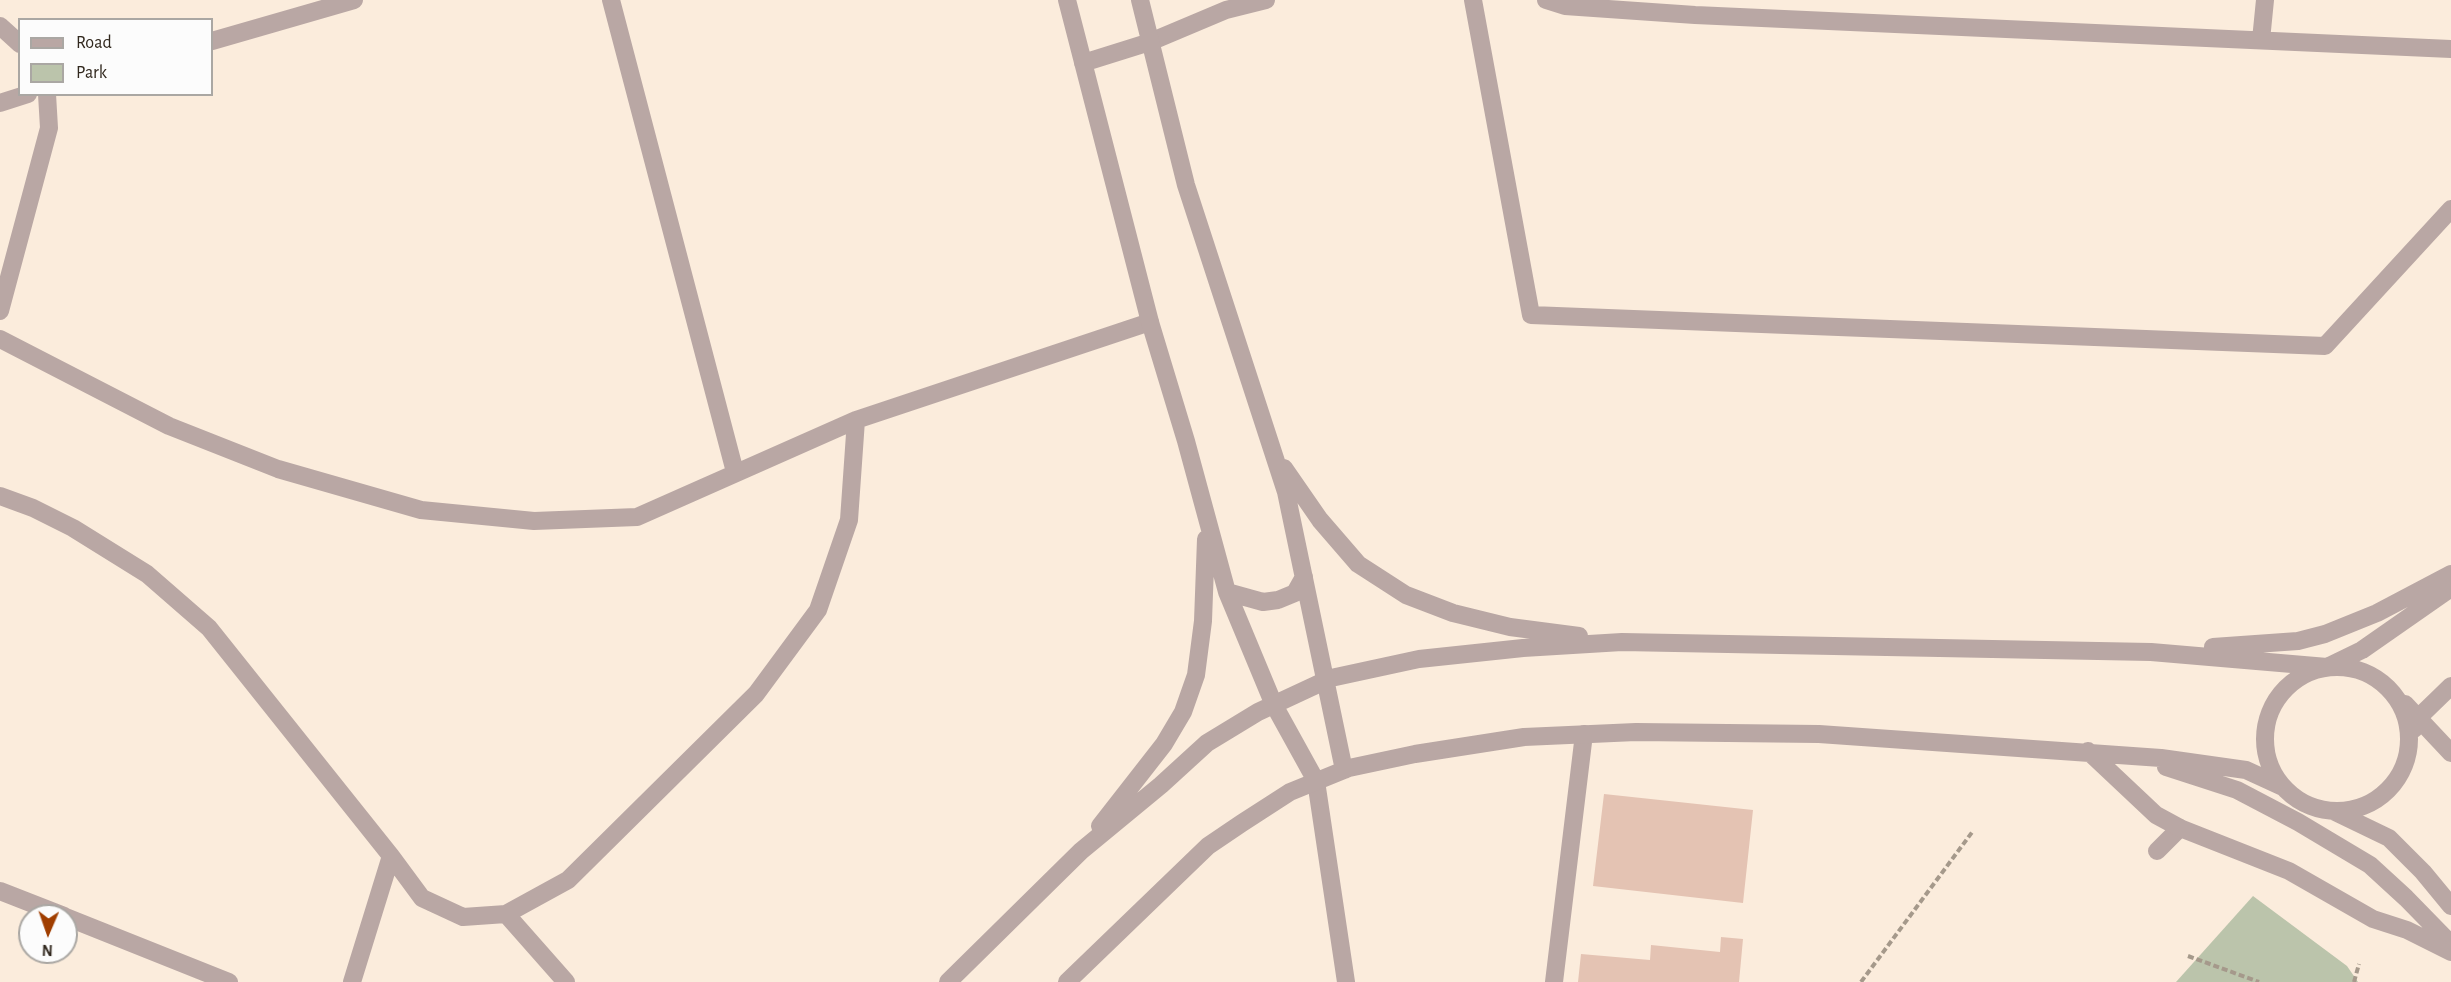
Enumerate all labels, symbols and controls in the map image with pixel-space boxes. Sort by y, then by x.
legend [18,18,213,96]
text: Road [76,34,112,52]
text: Park [76,64,107,82]
north arrow [18,904,78,964]
text: N [42,942,53,958]

